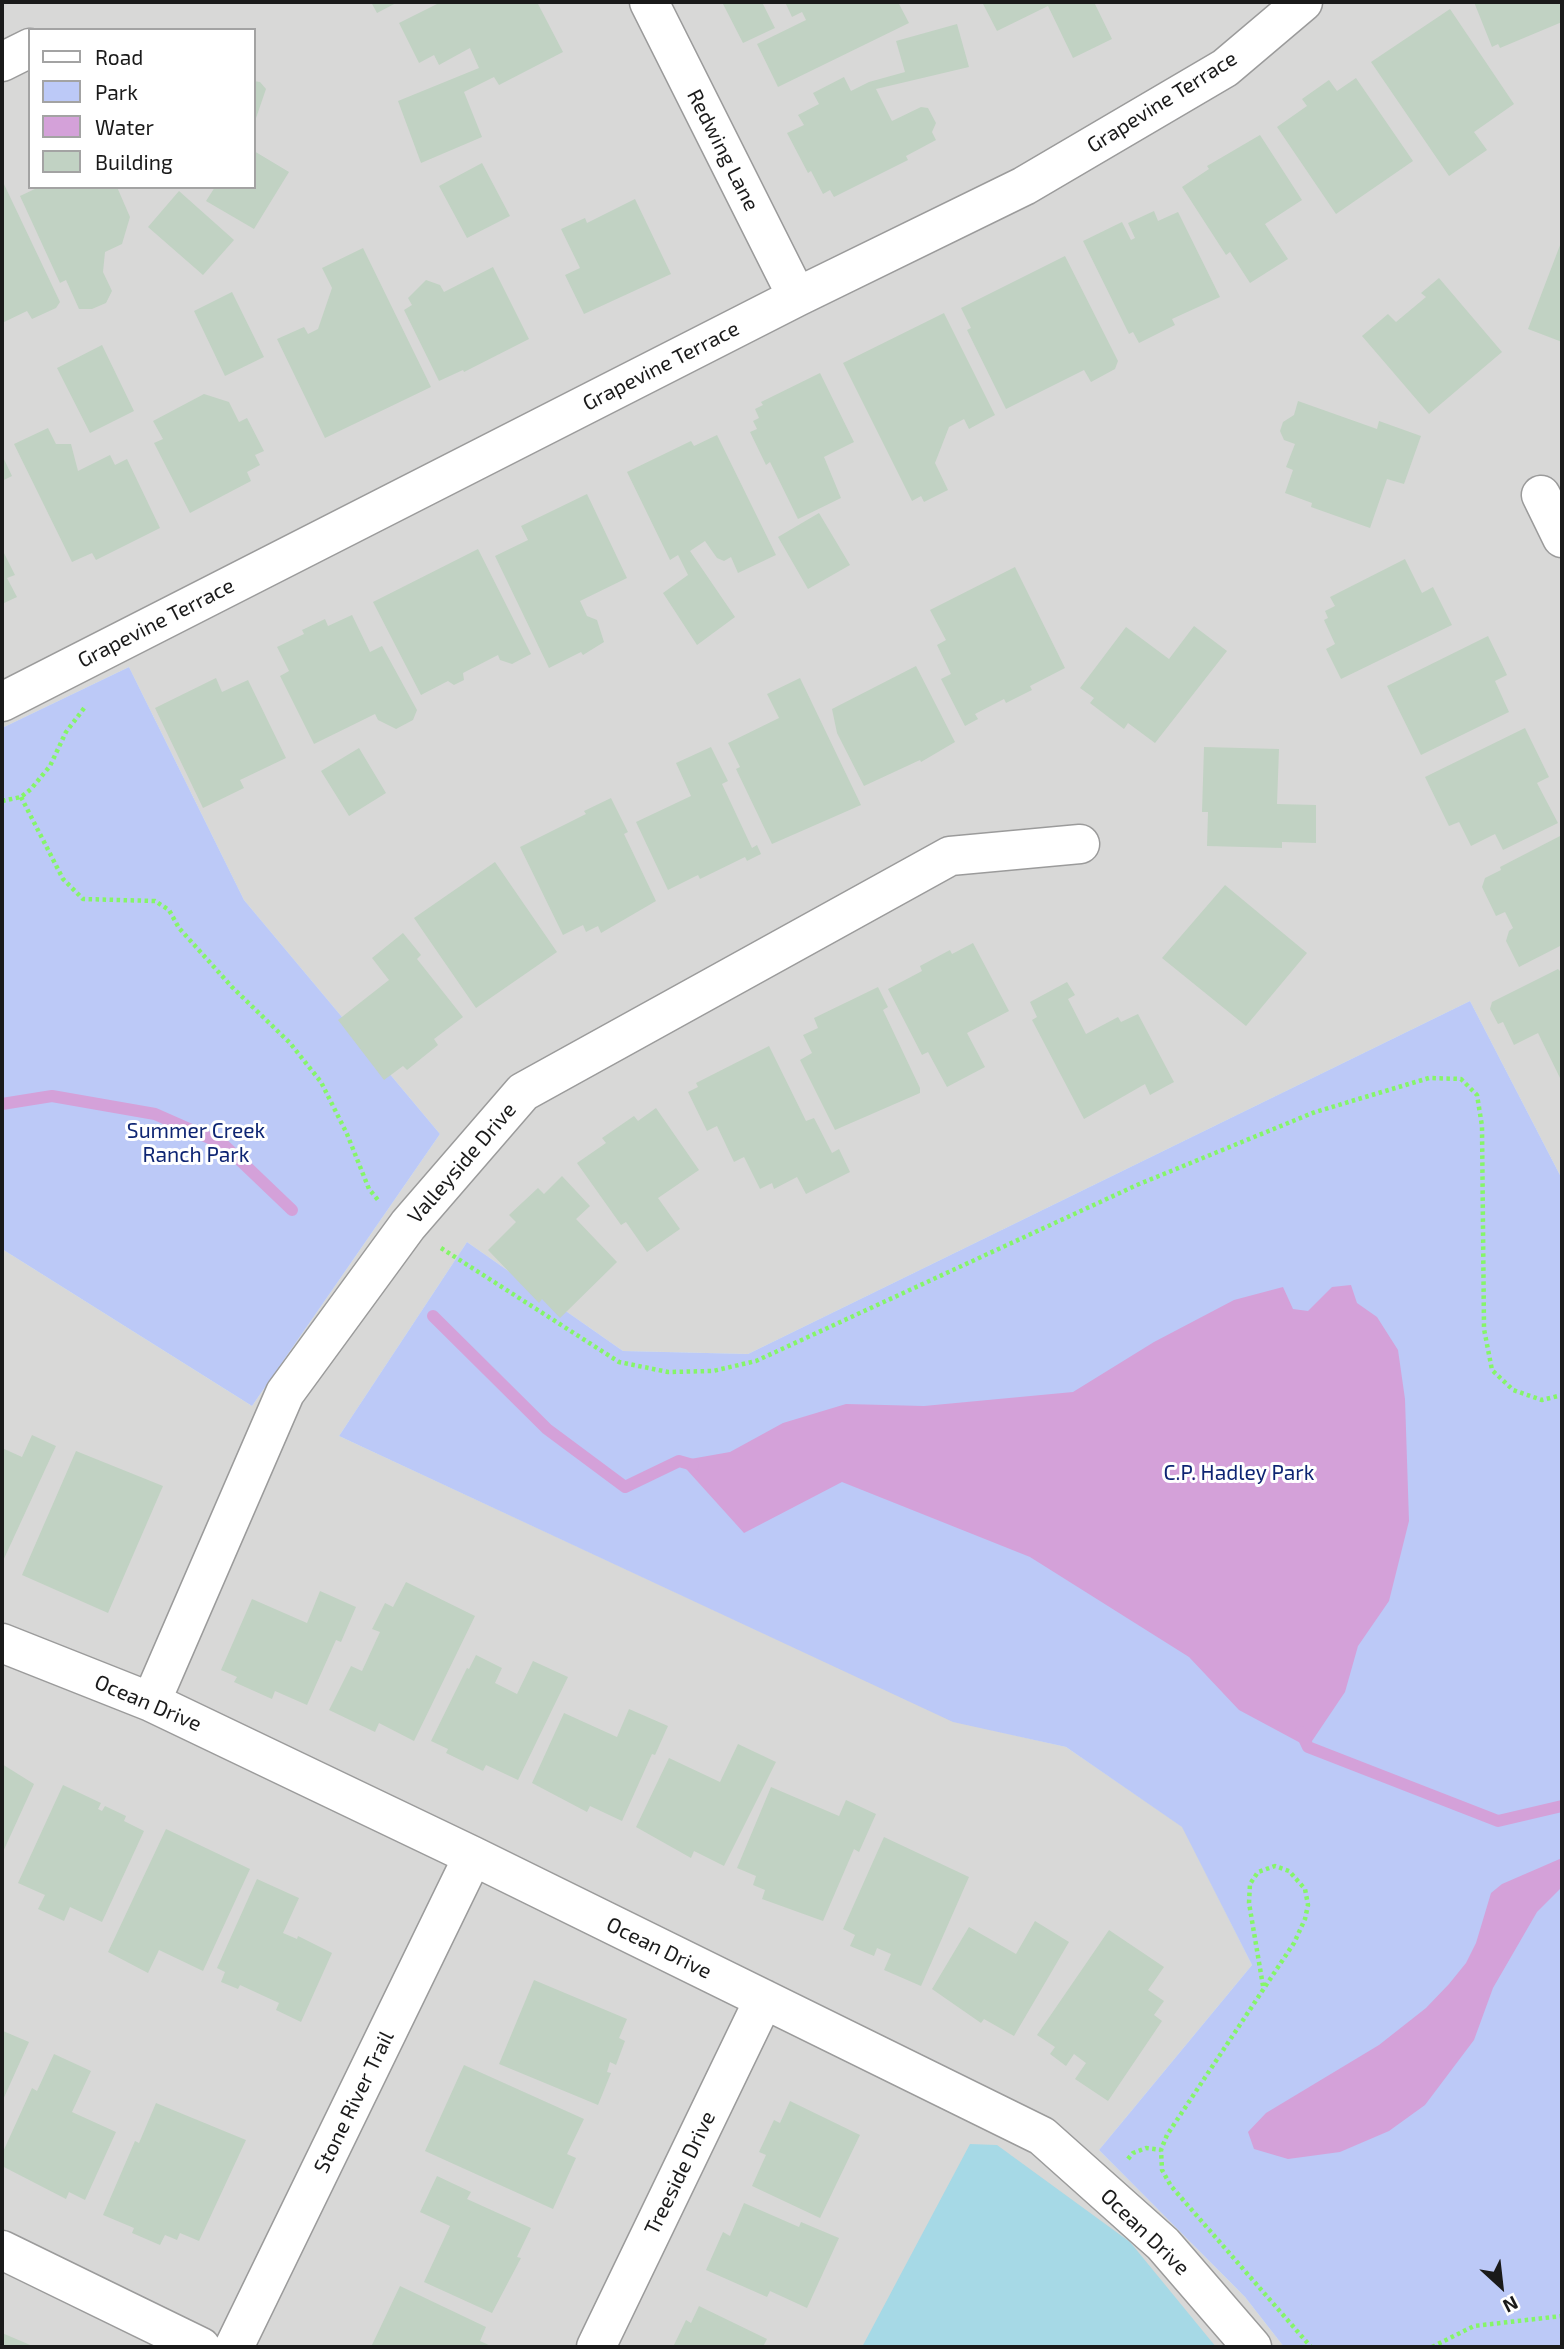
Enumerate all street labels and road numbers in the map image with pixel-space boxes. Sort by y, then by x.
street label: Grapevine Terrace [1082,46,1242,158]
street label: Redwing Lane [682,85,764,215]
street label: Grapevine Terrace [579,316,743,416]
street label: Grapevine Terrace [74,573,238,673]
street label: Valleyside Drive [403,1097,521,1229]
street label: Ocean Drive [91,1669,205,1737]
street label: Ocean Drive [602,1912,716,1984]
street label: Stone River Trail [309,2027,399,2177]
street label: Treeside Drive [639,2107,721,2239]
street label: Ocean Drive [1095,2183,1195,2281]

